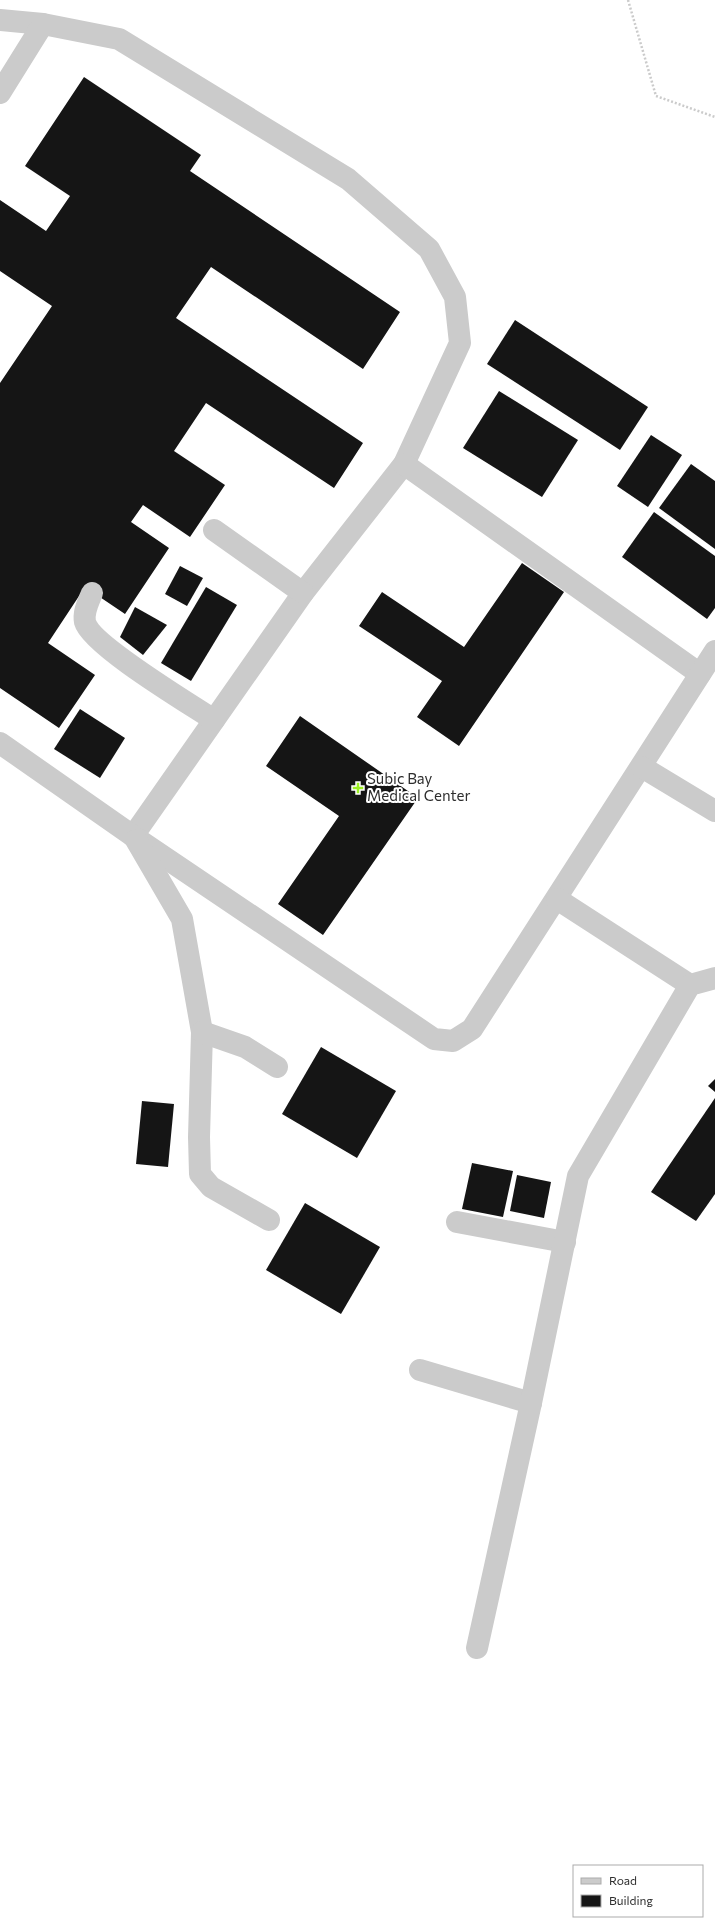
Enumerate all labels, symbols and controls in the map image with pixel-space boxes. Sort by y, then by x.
place label: Subic Bay Medical Center [367,769,470,804]
marker: Subic Bay Medical Center [352,782,364,794]
legend [573,1865,703,1917]
text: Road [609,1873,637,1887]
text: Building [609,1893,653,1907]

